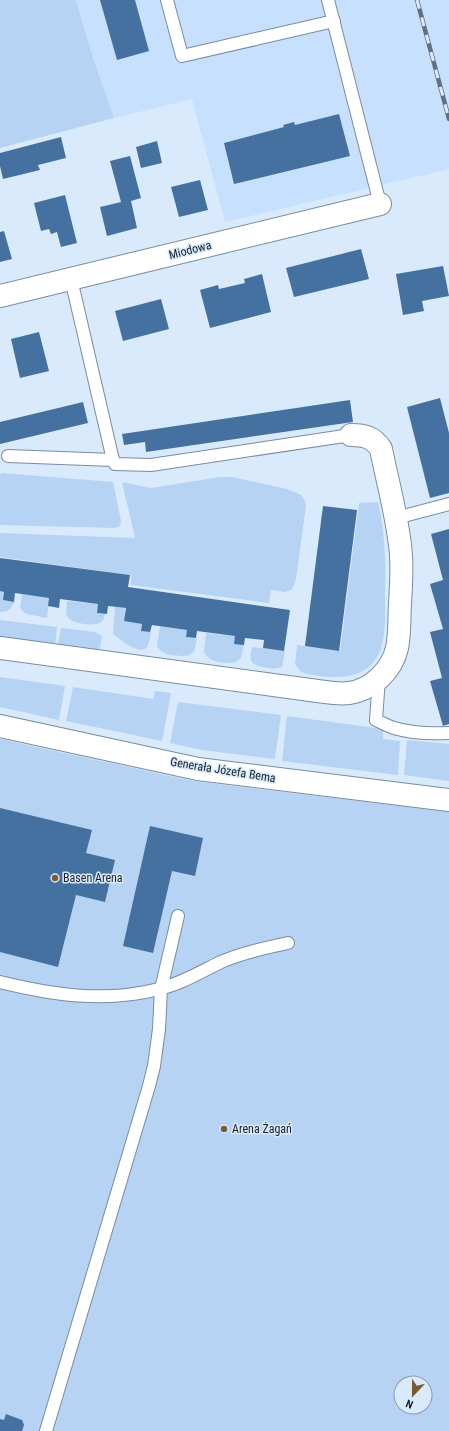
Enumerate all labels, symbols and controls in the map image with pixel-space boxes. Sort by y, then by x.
street label: Miodowa [167,238,213,262]
street label: Generała Józefa Bema [169,755,277,785]
place label: Basen Arena [63,871,123,885]
marker: Basen Arena [50,873,60,883]
place label: Arena Żagań [232,1121,292,1136]
marker: Arena Żagań [219,1124,229,1134]
north arrow [393,1375,433,1415]
text: N [404,1396,415,1411]

